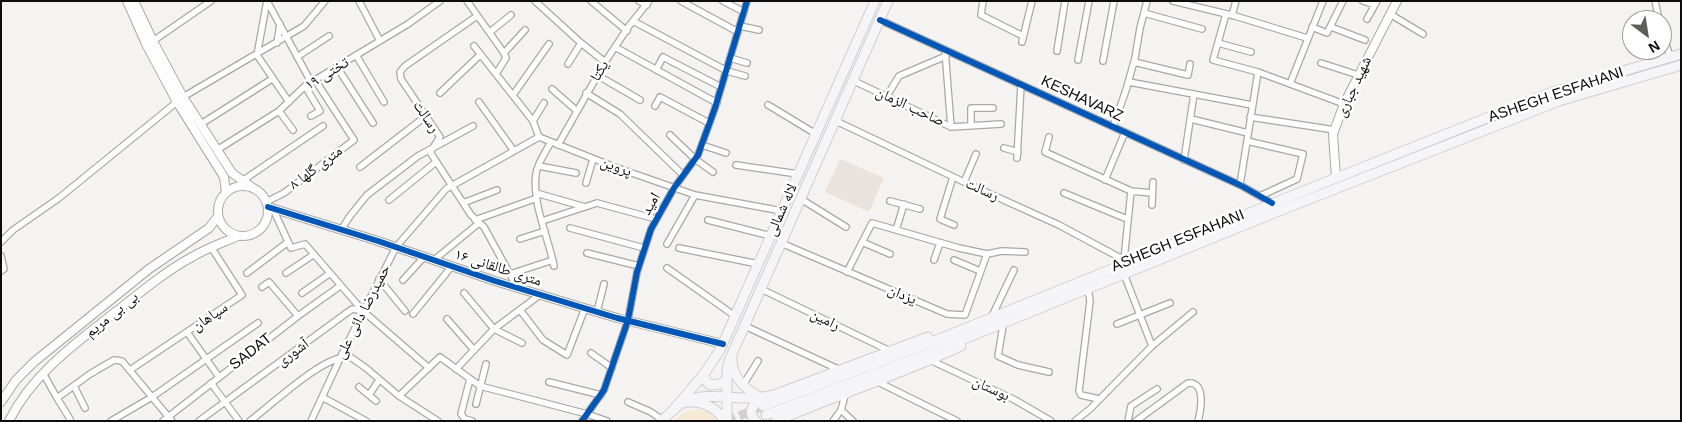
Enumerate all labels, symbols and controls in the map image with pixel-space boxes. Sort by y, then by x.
north arrow [1622,10,1672,60]
text: N [1646,38,1663,56]
street label: تختی ۱۹ [302,54,352,94]
street label: شهید جباری [1332,54,1376,120]
street label: یکتا [587,57,613,85]
street label: ASHEGH ESFAHANI [1486,63,1626,127]
street label: KESHAVARZ [1038,72,1126,126]
street label: صاحب الزمان [873,83,947,131]
street label: رسالت [409,98,443,136]
street label: ۸ متری گلها [286,142,346,194]
street label: پروین [598,153,634,181]
street label: رسالت [962,175,1002,205]
street label: لاله شمالی [763,181,801,239]
street label: امید [637,190,665,218]
street label: ASHEGH ESFAHANI [1109,206,1247,276]
street label: ۱۶ متری طالقانی [452,245,544,291]
street label: حمیدرضا دائی علی [331,262,395,362]
street label: یزدان [885,281,919,309]
street label: بی بی مریم [82,288,142,342]
street label: سپاهان [189,299,231,335]
street label: رامین [807,305,843,335]
street label: SADAT [226,330,276,374]
street label: آشوری [273,335,313,371]
street label: بوستان [970,373,1012,405]

